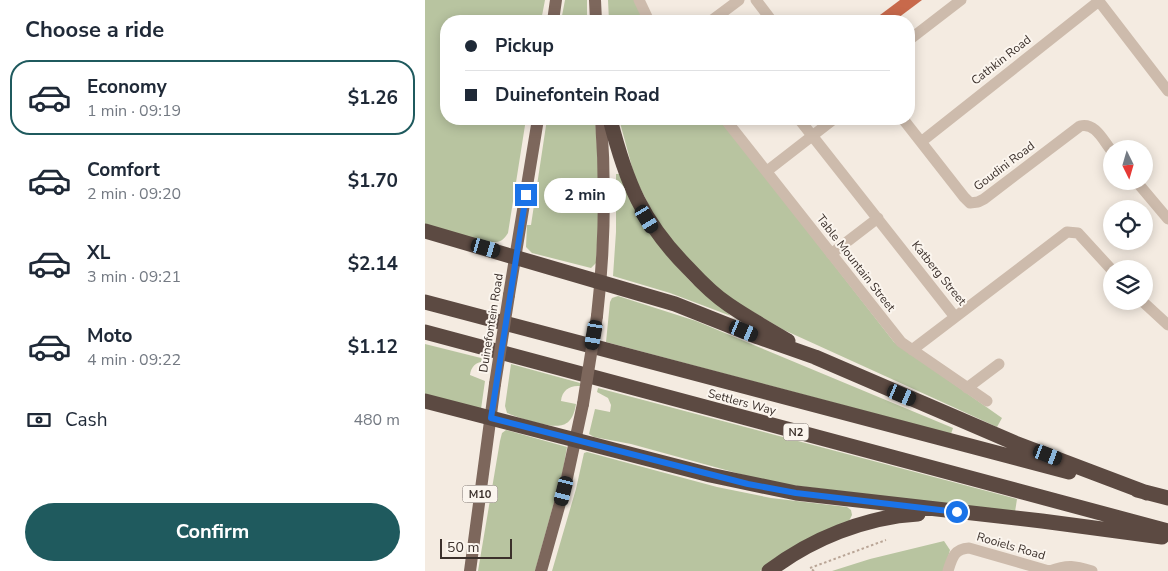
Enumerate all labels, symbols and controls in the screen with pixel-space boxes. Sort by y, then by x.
text: Choose a ride [25,15,164,45]
street label: Cathkin Road [968,32,1034,88]
text: Pickup [495,33,554,59]
text: Economy [87,74,167,100]
icon: car [27,75,72,120]
text: Duinefontein Road [495,82,660,108]
text: $1.26 [348,85,398,111]
text: 1 min · 09:19 [87,100,181,122]
street label: Goudini Road [970,138,1038,194]
north arrow [1103,140,1153,190]
map controls [1103,140,1153,310]
text: Comfort [87,157,160,183]
icon: car [27,158,72,203]
text: $1.70 [348,168,398,194]
callout: 2 min [543,178,626,212]
text: 2 min · 09:20 [87,183,181,205]
route end [515,184,537,206]
text: 2 min [564,184,606,206]
button: locate [1103,200,1153,250]
car [632,202,661,236]
street label: Table Mountain Street [813,211,899,315]
car [469,237,502,259]
street label: Katberg Street [908,237,970,309]
text: XL [87,240,110,266]
icon: car [27,241,72,286]
text: $2.14 [348,251,398,277]
button: layers [1103,260,1153,310]
text: 3 min · 09:21 [87,266,181,288]
street label: Duinefontein Road [475,272,507,374]
car [727,318,760,344]
car [584,319,603,351]
text: Moto [87,323,133,349]
icon: car [27,324,72,369]
text: $1.12 [348,334,398,360]
text: 4 min · 09:22 [87,349,181,371]
car [885,382,918,408]
street label: Settlers Way [706,385,779,419]
icon: cash [25,406,53,434]
text: Cash [65,407,107,433]
text: 480 m [353,409,400,431]
road number: N2 [783,424,809,441]
car [1031,443,1064,467]
car [553,475,574,507]
road number: M10 [463,486,497,502]
route start [946,501,968,523]
button: Confirm [25,503,400,561]
street label: Rooiels Road [975,529,1047,563]
scale bar [440,536,513,559]
text: 50 m [447,538,479,557]

